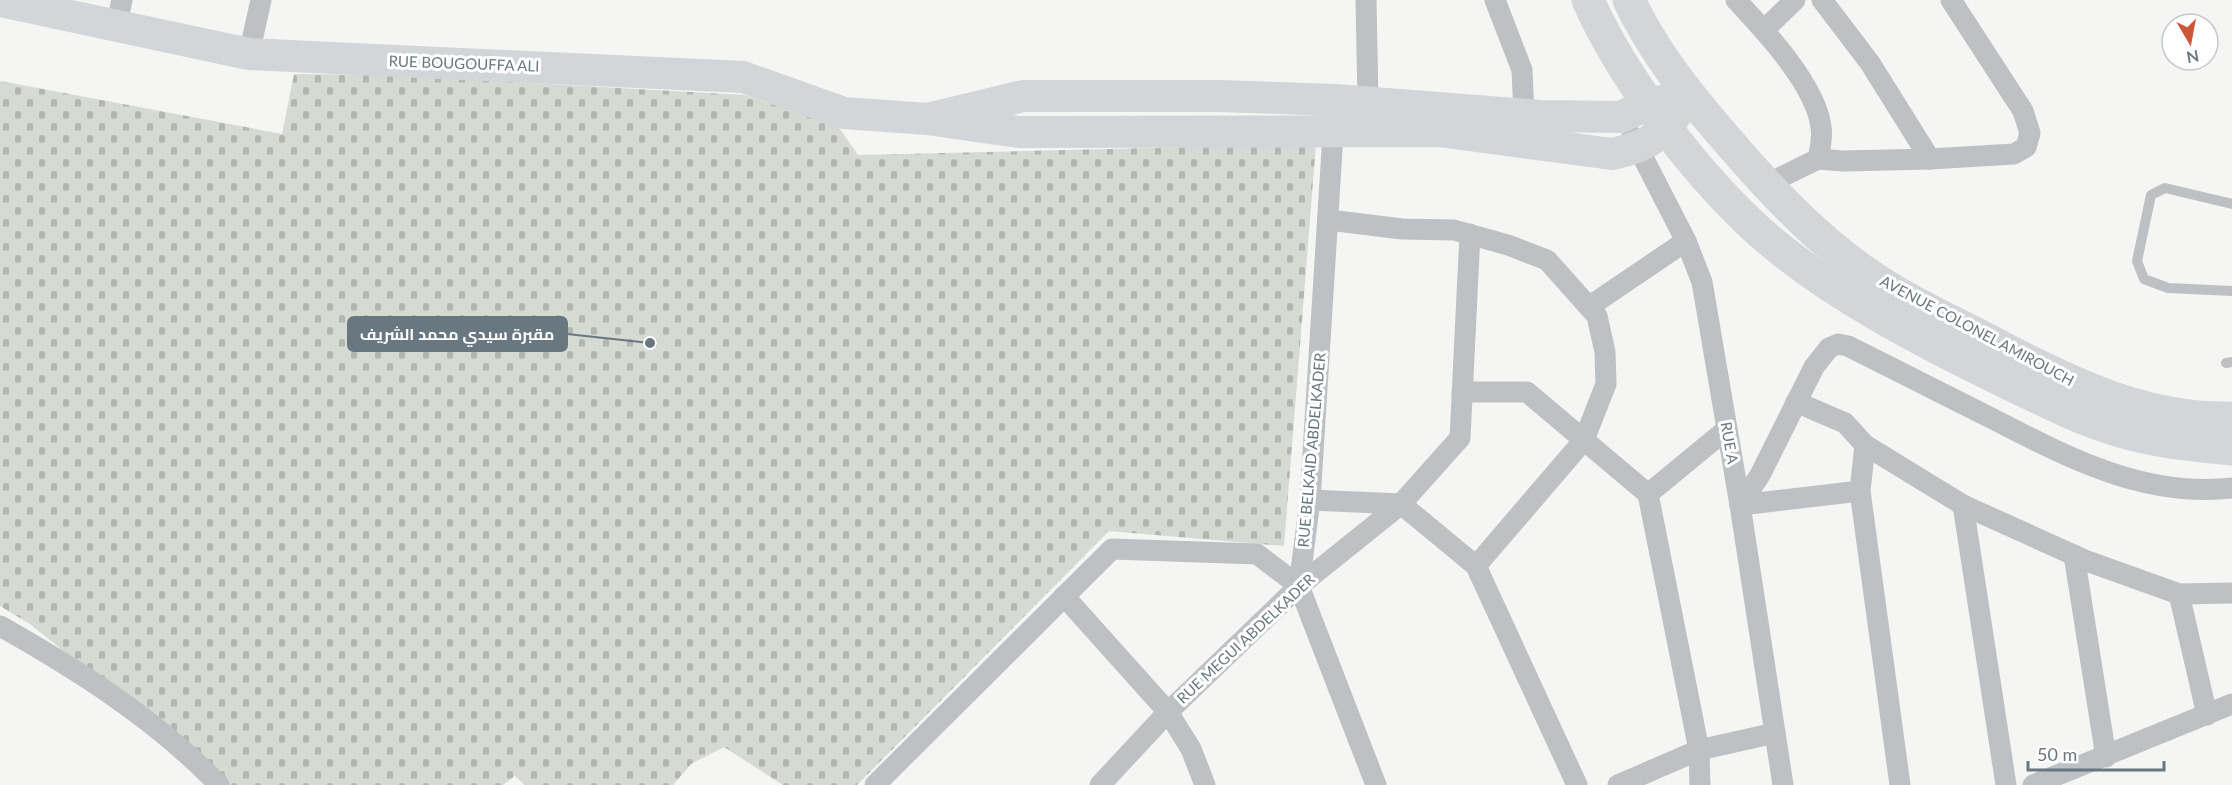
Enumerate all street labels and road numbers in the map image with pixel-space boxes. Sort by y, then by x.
street label: RUE BOUGOUFFA ALI [388,51,540,75]
street label: AVENUE COLONEL AMIROUCH [1877,271,2077,389]
street label: RUE BELKAID ABDELKADER [1294,351,1329,548]
street label: RUE A [1717,420,1743,466]
street label: RUE MEGUI ABDELKADER [1173,569,1318,707]

